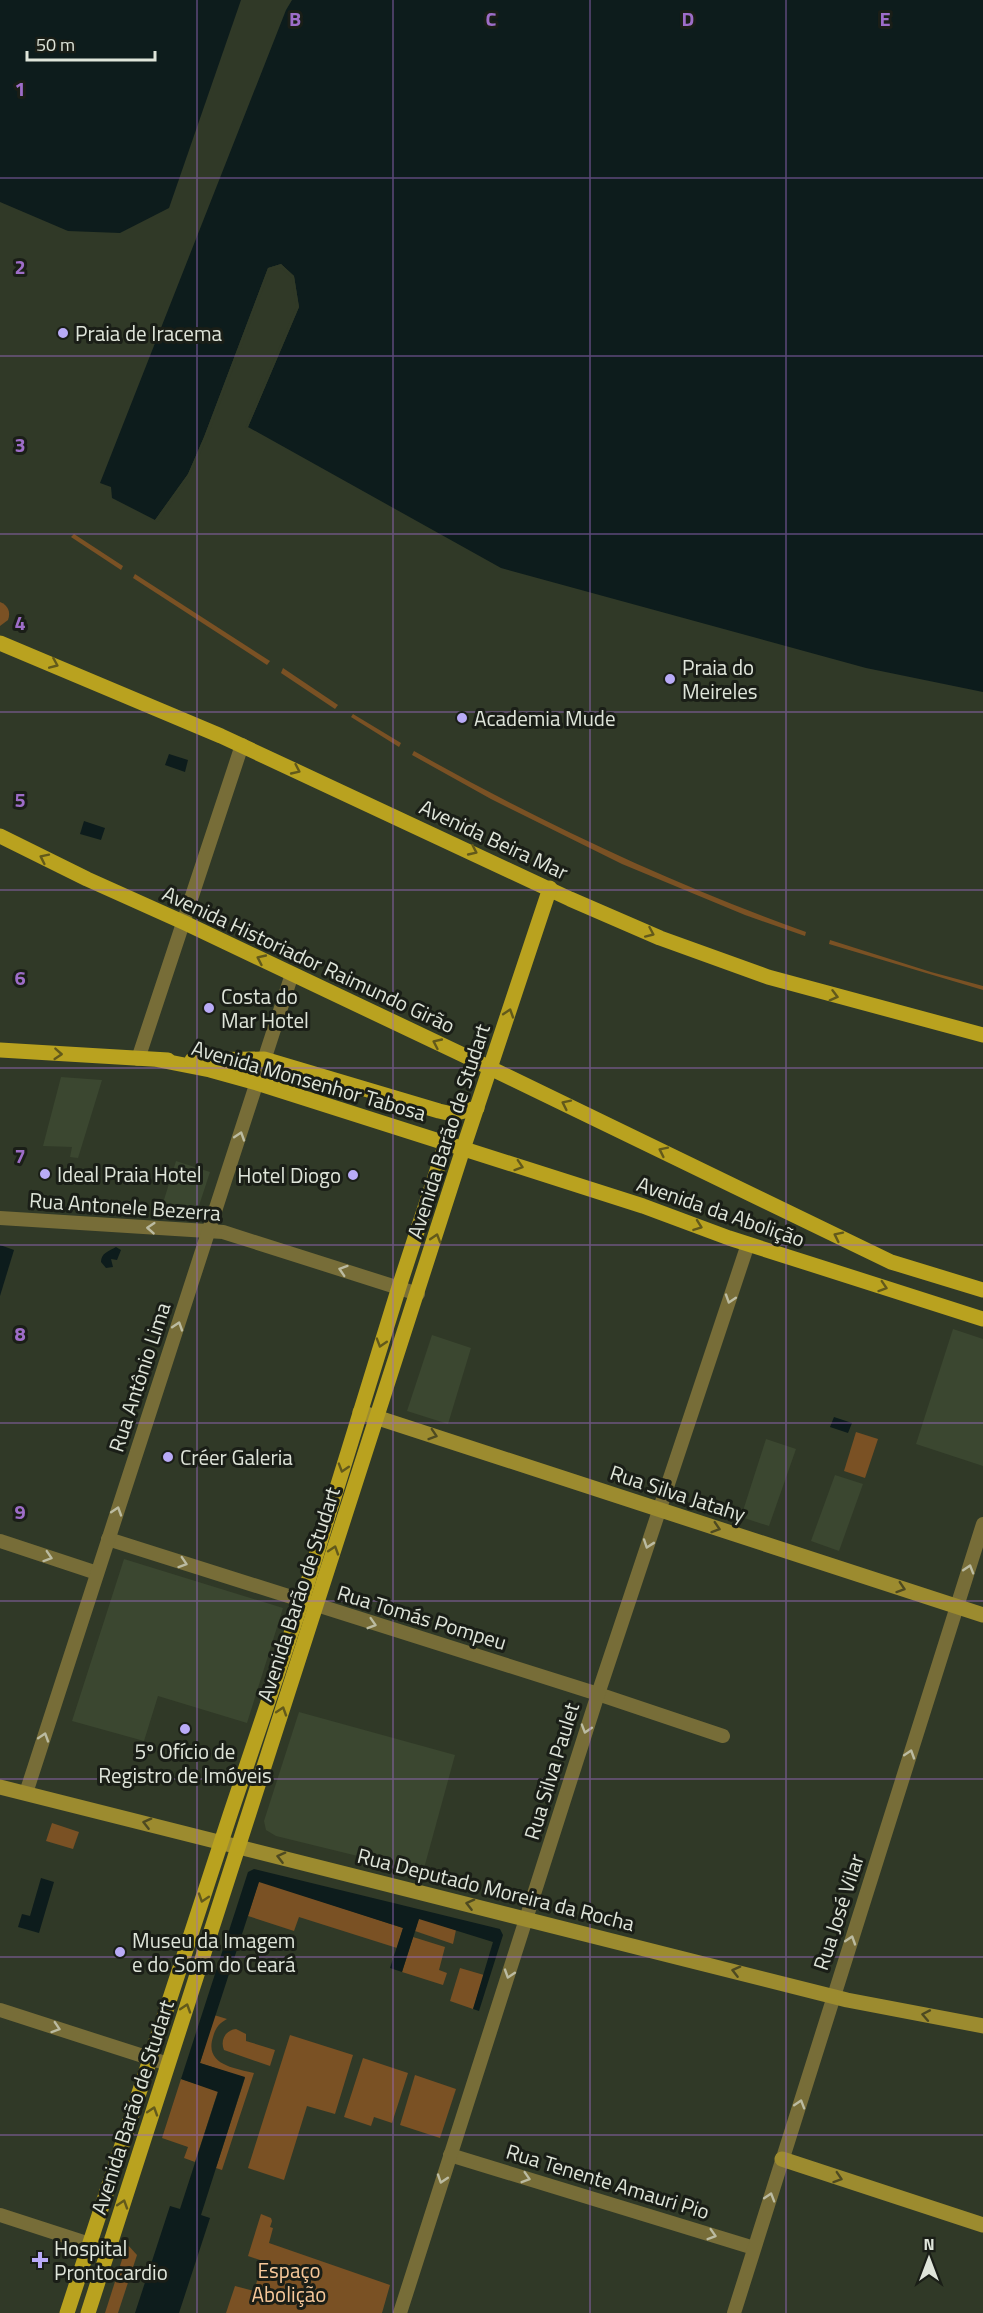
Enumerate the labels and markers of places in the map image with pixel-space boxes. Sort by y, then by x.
place label: Praia de Iracema [75,317,222,349]
marker: Praia de Iracema [56,326,70,340]
place label: Praia do Meireles [682,651,758,707]
marker: Praia do Meireles [663,672,677,686]
place label: Academia Mude [474,702,616,734]
marker: Academia Mude [455,711,469,725]
place label: Costa do Mar Hotel [221,980,309,1036]
marker: Costa do Mar Hotel [202,1001,216,1015]
place label: Ideal Praia Hotel [57,1158,202,1190]
place label: Hotel Diogo [237,1159,341,1191]
marker: Ideal Praia Hotel [38,1167,52,1181]
marker: Hotel Diogo [346,1168,360,1182]
place label: Créer Galeria [180,1441,293,1473]
marker: Créer Galeria [161,1450,175,1464]
marker: 5º Ofício de Registro de Imóveis [178,1722,192,1736]
place label: 5º Ofício de Registro de Imóveis [98,1735,272,1791]
place label: Museu da Imagem e do Som do Ceará [132,1924,296,1980]
marker: Museu da Imagem e do Som do Ceará [113,1945,127,1959]
place label: Hospital Prontocardio [54,2232,168,2288]
marker: Hospital Prontocardio [31,2251,49,2269]

